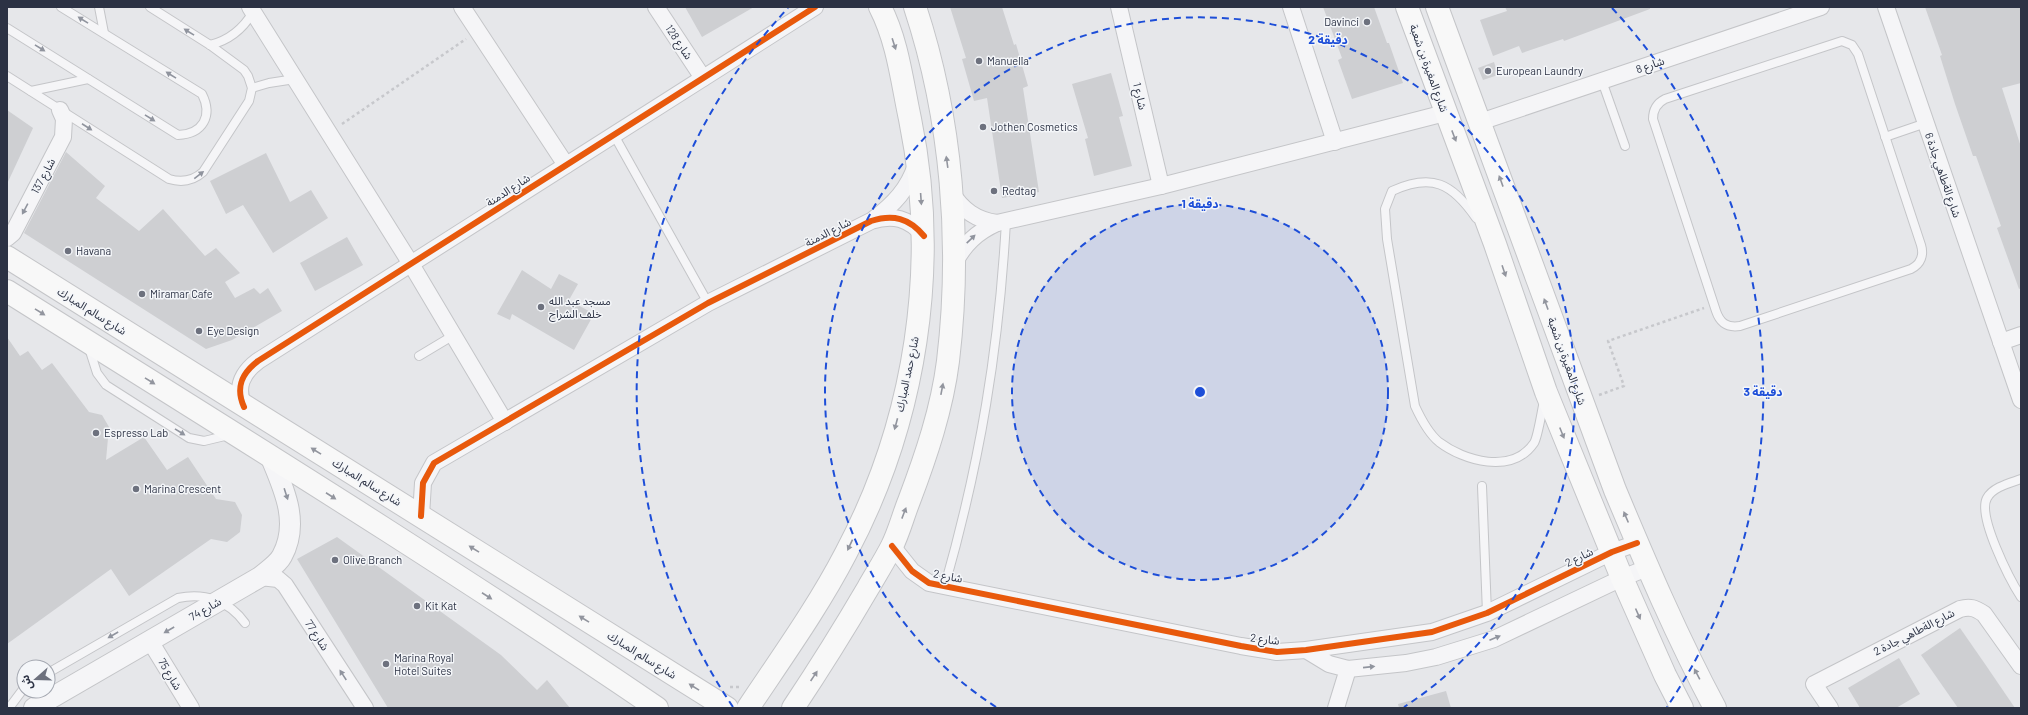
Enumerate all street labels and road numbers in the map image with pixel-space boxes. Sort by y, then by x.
street label: شارع 128 [661,22,696,63]
street label: شارع المغيرة بن شعبة [1406,22,1452,115]
street label: شارع 8 [1634,53,1667,77]
street label: شارع 1 [1129,81,1150,112]
street label: شارع الةطاهي جادة 6 [1919,131,1964,221]
street label: شارع 137 [28,155,59,197]
street label: شارع الدمنة [483,170,534,210]
street label: شارع الدمنة [803,214,854,250]
street label: شارع سالم المبارك [54,284,130,340]
street label: شارع المغيرة بن شعبة [1544,315,1590,408]
street label: شارع حمد المبارك [892,335,923,413]
street label: شارع سالم المبارك [329,455,405,511]
street label: شارع 2 [1563,544,1596,571]
street label: شارع 2 [932,566,964,587]
street label: شارع 74 [186,594,224,625]
street label: شارع الةطاهي جادة 2 [1871,605,1958,661]
street label: شارع 77 [301,617,332,654]
street label: شارع سالم المبارك [604,628,680,684]
street label: شارع 2 [1249,630,1281,649]
street label: شارع 75 [154,656,185,693]

